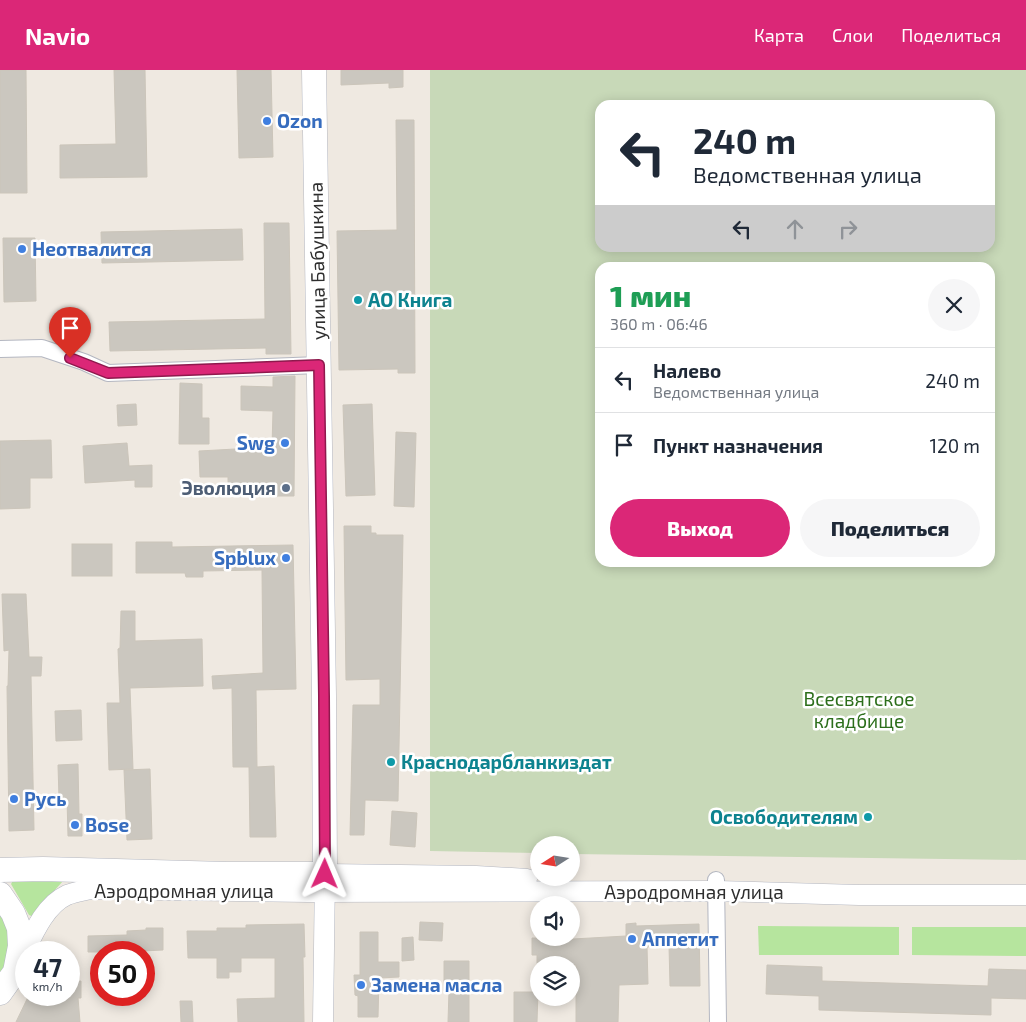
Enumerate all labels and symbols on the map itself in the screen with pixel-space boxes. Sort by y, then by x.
place label: Ozon [277,109,323,132]
marker: Ozon [261,115,273,127]
street label: улица Бабушкина [304,182,330,340]
place label: Неотвалится [32,237,152,260]
marker: Неотвалится [16,243,28,255]
place label: АО Книга [368,288,452,311]
marker: АО Книга [352,294,364,306]
pin [49,307,91,358]
place label: Swg [237,431,275,454]
marker: Swg [279,437,291,449]
place label: Эволюция [181,476,276,499]
marker: Эволюция [280,482,292,494]
place label: Spblux [214,546,276,569]
marker: Spblux [280,552,292,564]
park label: Всесвятское кладбище [803,687,915,732]
place label: Краснодарбланкиздат [401,750,612,773]
marker: Краснодарбланкиздат [385,756,397,768]
place label: Русь [24,787,66,810]
marker: Русь [8,793,20,805]
place label: Освободителям [710,805,858,828]
marker: Освободителям [862,811,874,823]
place label: Bose [85,813,129,836]
marker: Bose [69,819,81,831]
north arrow [530,836,580,886]
position arrow [298,847,350,899]
street label: Аэродромная улица [94,879,274,903]
street label: Аэродромная улица [604,880,784,904]
place label: Аппетит [642,927,719,950]
marker: Аппетит [626,933,638,945]
speed limit sign: 50 [90,941,155,1006]
place label: Замена масла [371,973,502,996]
marker: Замена масла [355,979,367,991]

